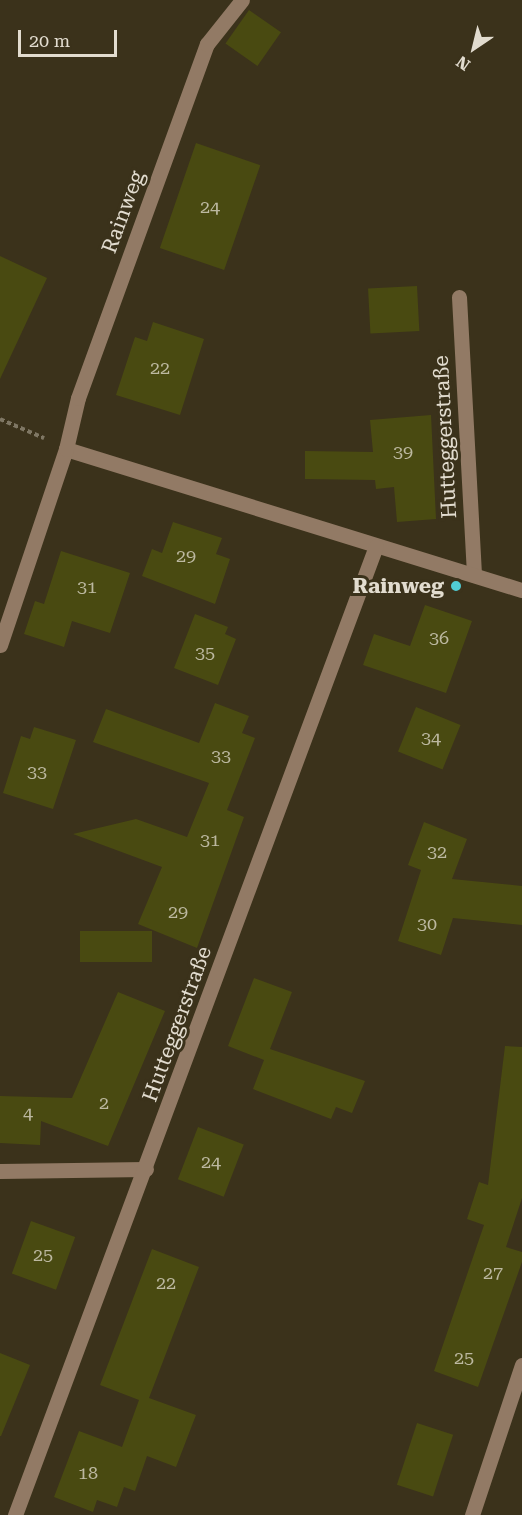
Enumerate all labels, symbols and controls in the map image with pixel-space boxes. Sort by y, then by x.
scale bar [21,18,120,56]
north arrow [444,18,504,78]
text: 20 m [29,30,70,51]
text: N [453,52,474,74]
street label: Rainweg [96,167,150,257]
house number: 24 [200,196,220,218]
street label: Hutteggerstraße [428,355,462,519]
house number: 22 [150,357,170,379]
house number: 39 [393,441,413,463]
house number: 29 [176,545,196,567]
place label: Rainweg [352,573,444,599]
house number: 31 [77,576,97,598]
marker: Rainweg [449,579,463,593]
house number: 36 [429,627,449,649]
house number: 35 [195,642,215,664]
house number: 34 [421,727,441,749]
house number: 33 [211,745,231,767]
house number: 33 [27,761,47,783]
house number: 31 [200,829,220,851]
house number: 32 [427,841,447,863]
house number: 29 [168,901,188,923]
house number: 30 [417,913,437,935]
street label: Hutteggerstraße [137,943,217,1105]
house number: 2 [99,1092,109,1114]
house number: 4 [23,1102,33,1124]
house number: 24 [201,1151,221,1173]
house number: 25 [33,1244,53,1266]
house number: 27 [483,1262,503,1284]
house number: 22 [156,1272,176,1294]
house number: 25 [454,1347,474,1369]
house number: 18 [78,1462,98,1484]

